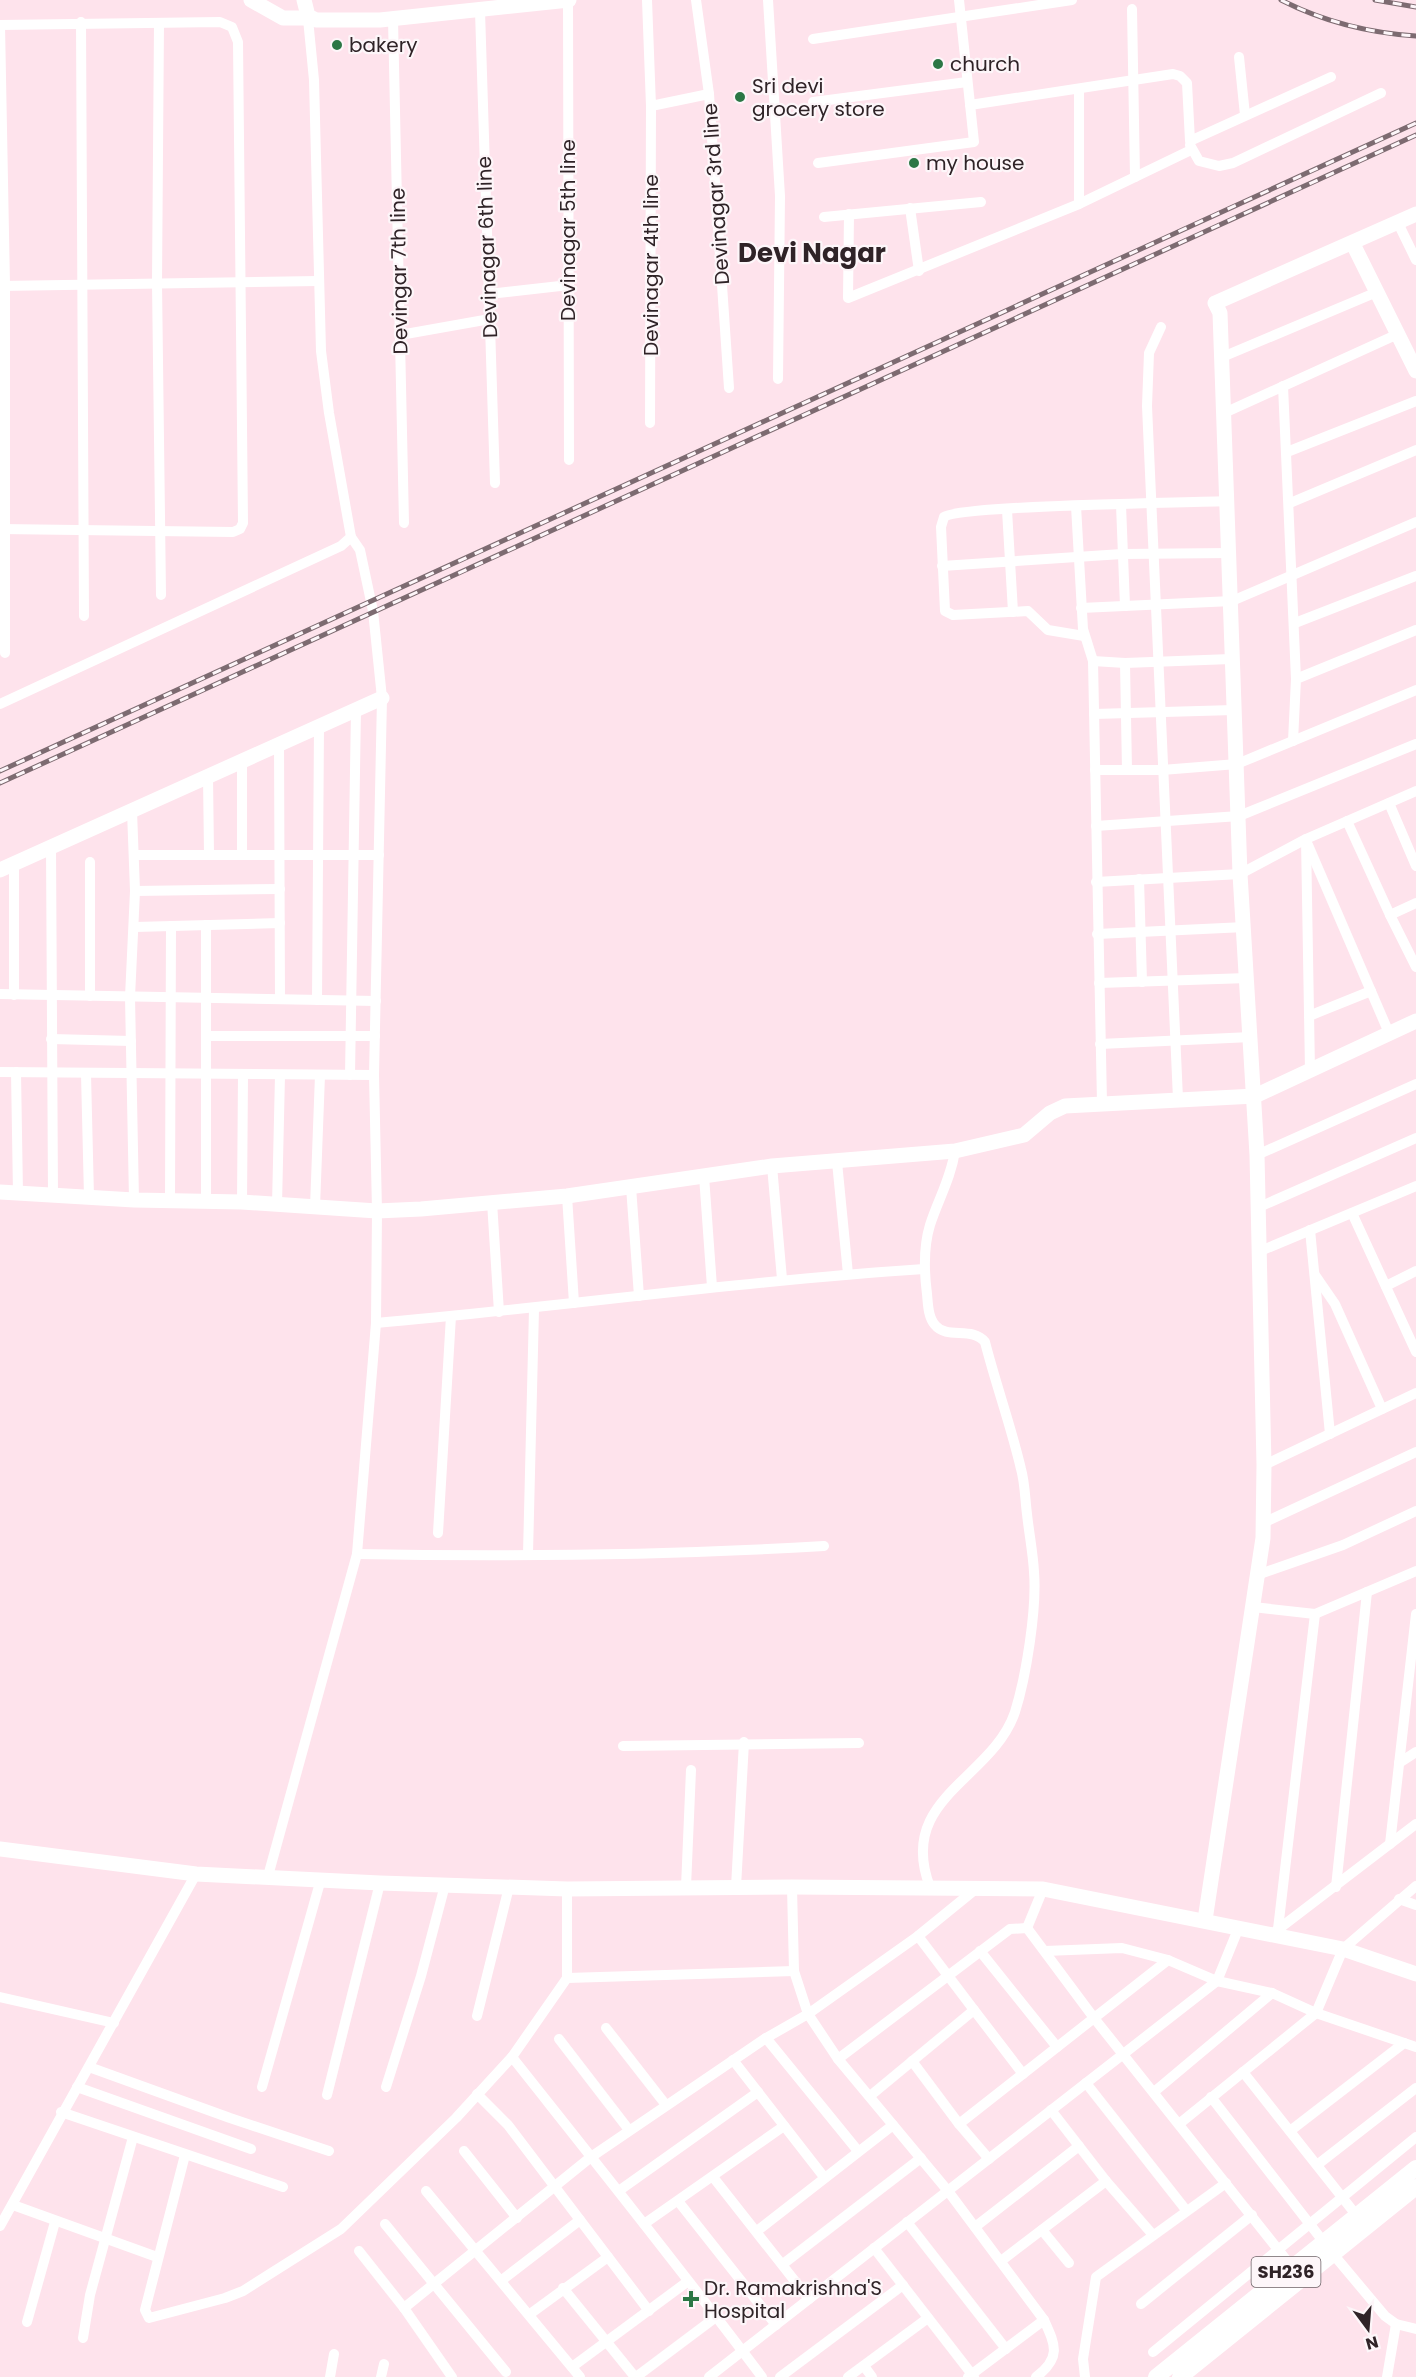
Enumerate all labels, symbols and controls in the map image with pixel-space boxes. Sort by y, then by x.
place label: bakery [349,31,417,59]
marker: bakery [330,38,344,52]
place label: church [950,50,1020,78]
marker: church [931,57,945,71]
place label: Sri devi grocery store [752,72,885,123]
marker: Sri devi grocery store [733,90,747,104]
street label: Devinagar 3rd line [696,102,736,286]
street label: Devinagar 5th line [554,139,582,321]
place label: my house [926,149,1024,177]
street label: Devinagar 6th line [470,156,504,338]
marker: my house [907,156,921,170]
street label: Devinagar 4th line [637,174,665,356]
street label: Devingar 7th line [384,187,414,355]
district label: Devi Nagar [738,235,886,271]
road number: SH236 [1252,2257,1320,2287]
place label: Dr. Ramakrishna'S Hospital [704,2274,882,2325]
marker: Dr. Ramakrishna'S Hospital [682,2290,700,2308]
north arrow [1338,2299,1398,2359]
text: N [1363,2330,1381,2356]

